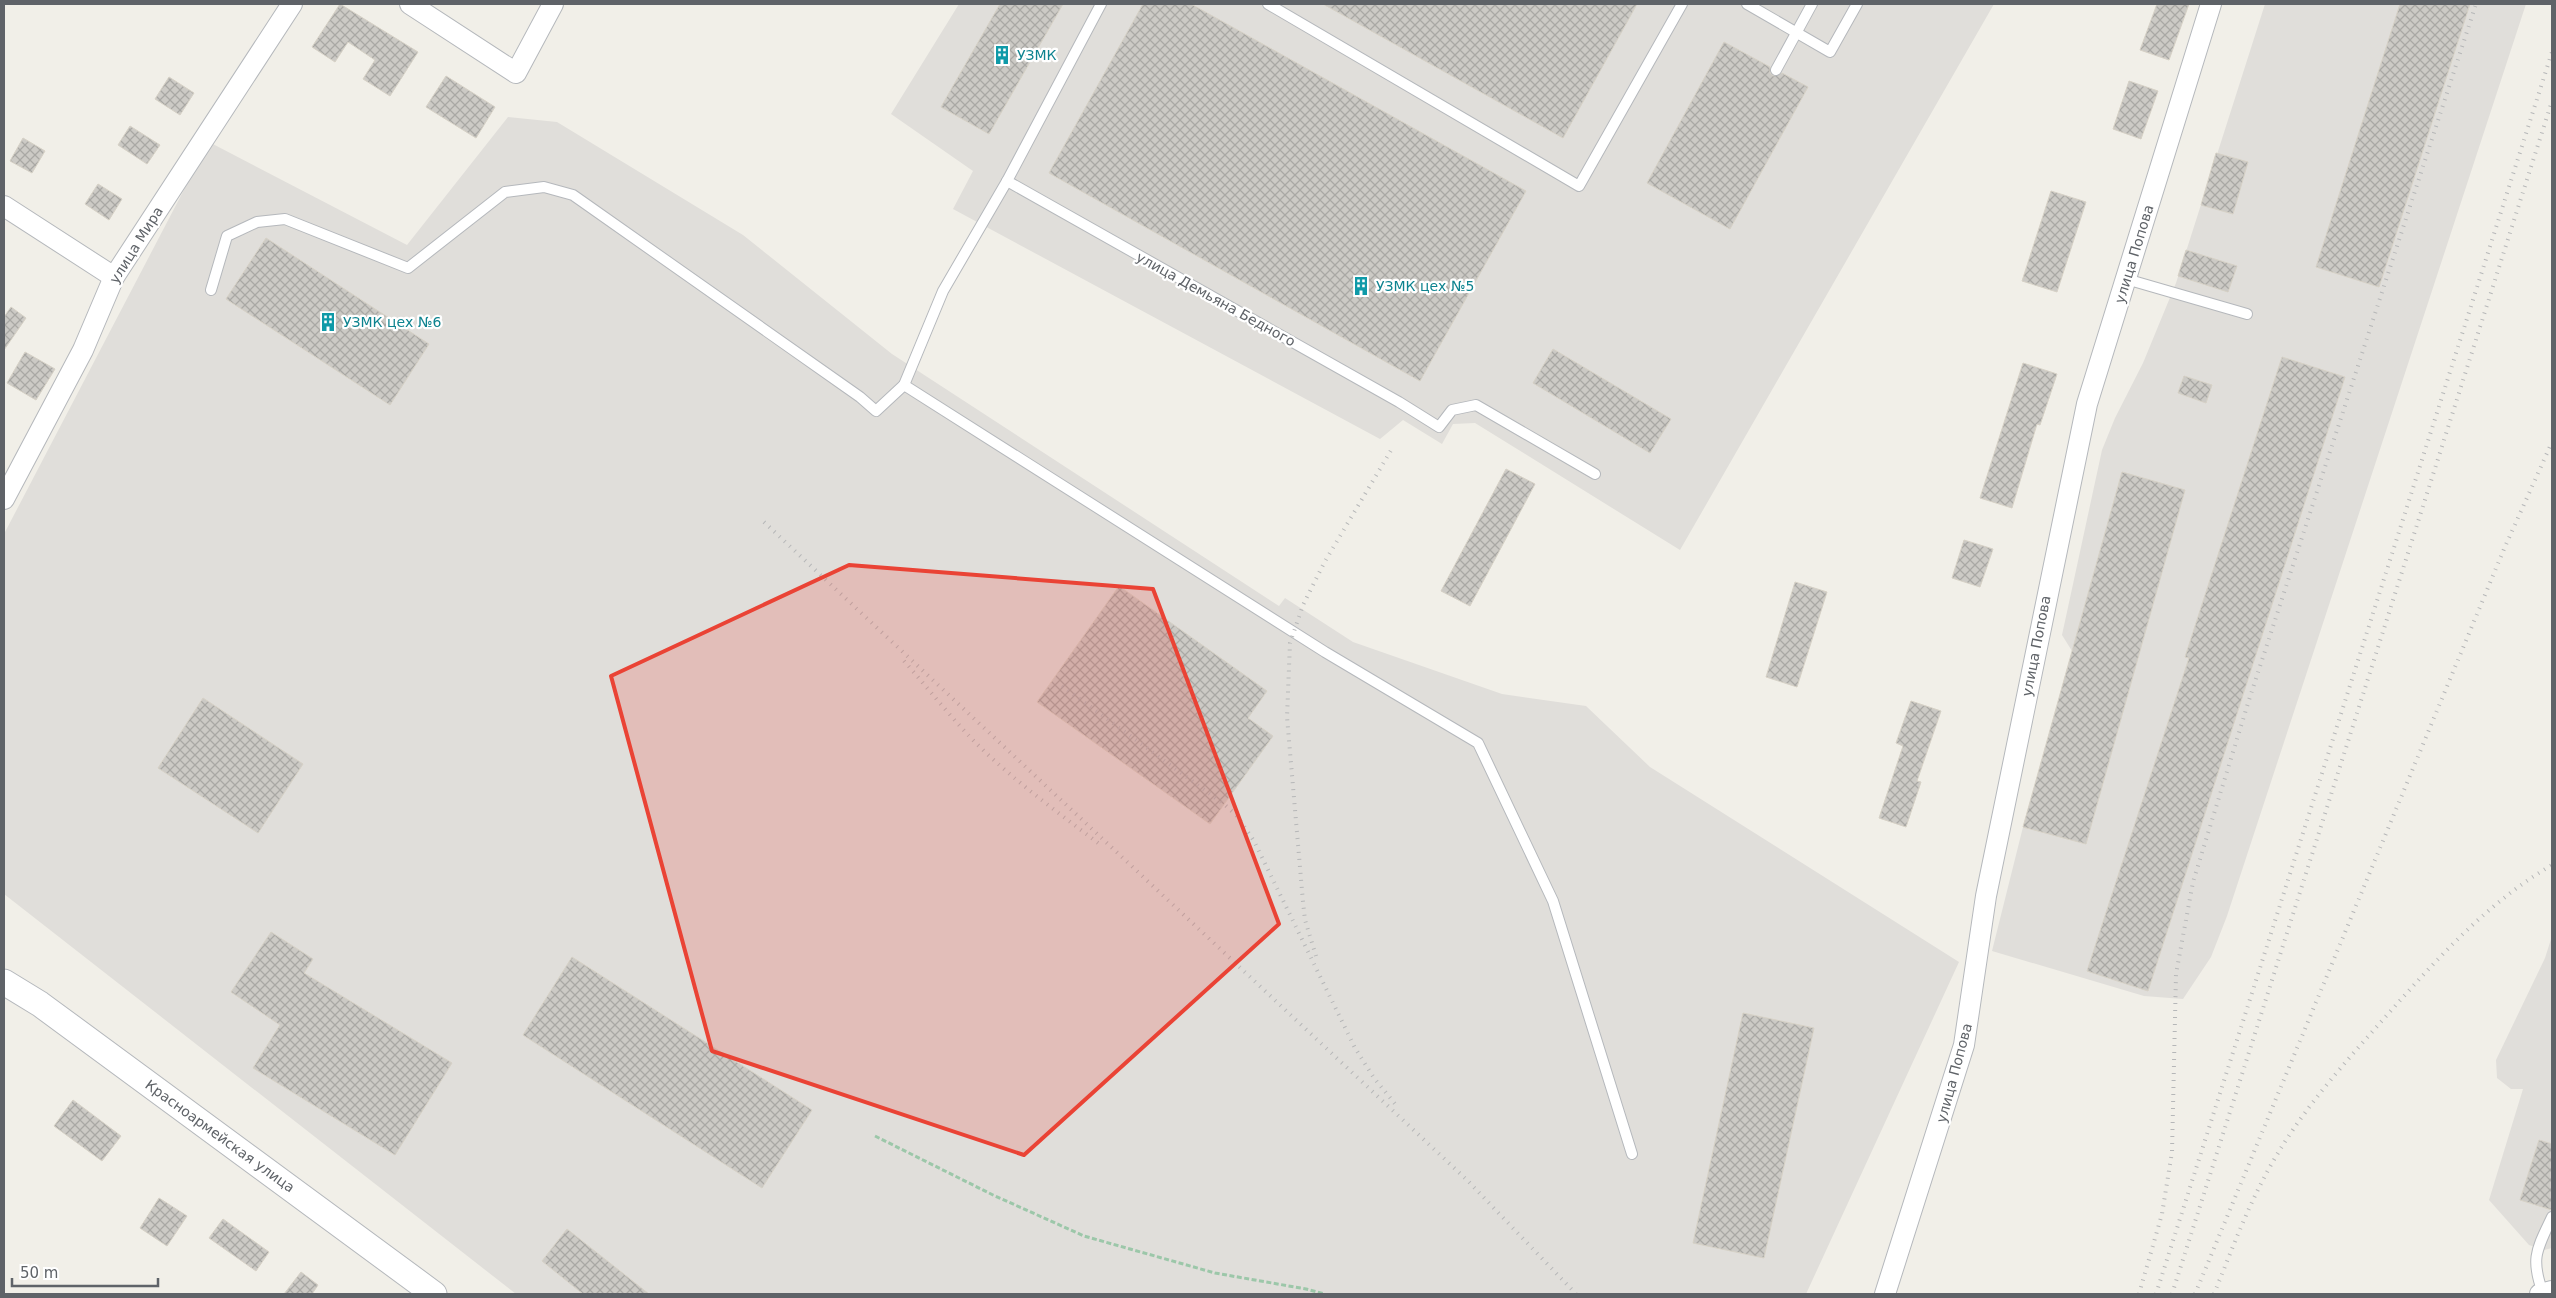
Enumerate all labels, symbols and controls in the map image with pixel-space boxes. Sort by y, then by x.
building icon: УЗМК [991,44,1013,66]
place label: УЗМК [1017,47,1057,63]
street label: улица Попова [2111,203,2157,305]
street label: улица Мира [106,204,166,286]
street label: улица Демьяна Бедного [1134,249,1298,349]
building icon: УЗМК цех №5 [1350,275,1372,297]
place label: УЗМК цех №5 [1376,278,1474,294]
building icon: УЗМК цех №6 [317,311,339,333]
place label: УЗМК цех №6 [343,314,441,330]
street label: улица Попова [2018,594,2054,698]
street label: улица Попова [1933,1021,1975,1125]
street label: Красноармейская улица [142,1076,298,1196]
scale bar [12,1256,159,1288]
text: 50 m [20,1264,58,1282]

